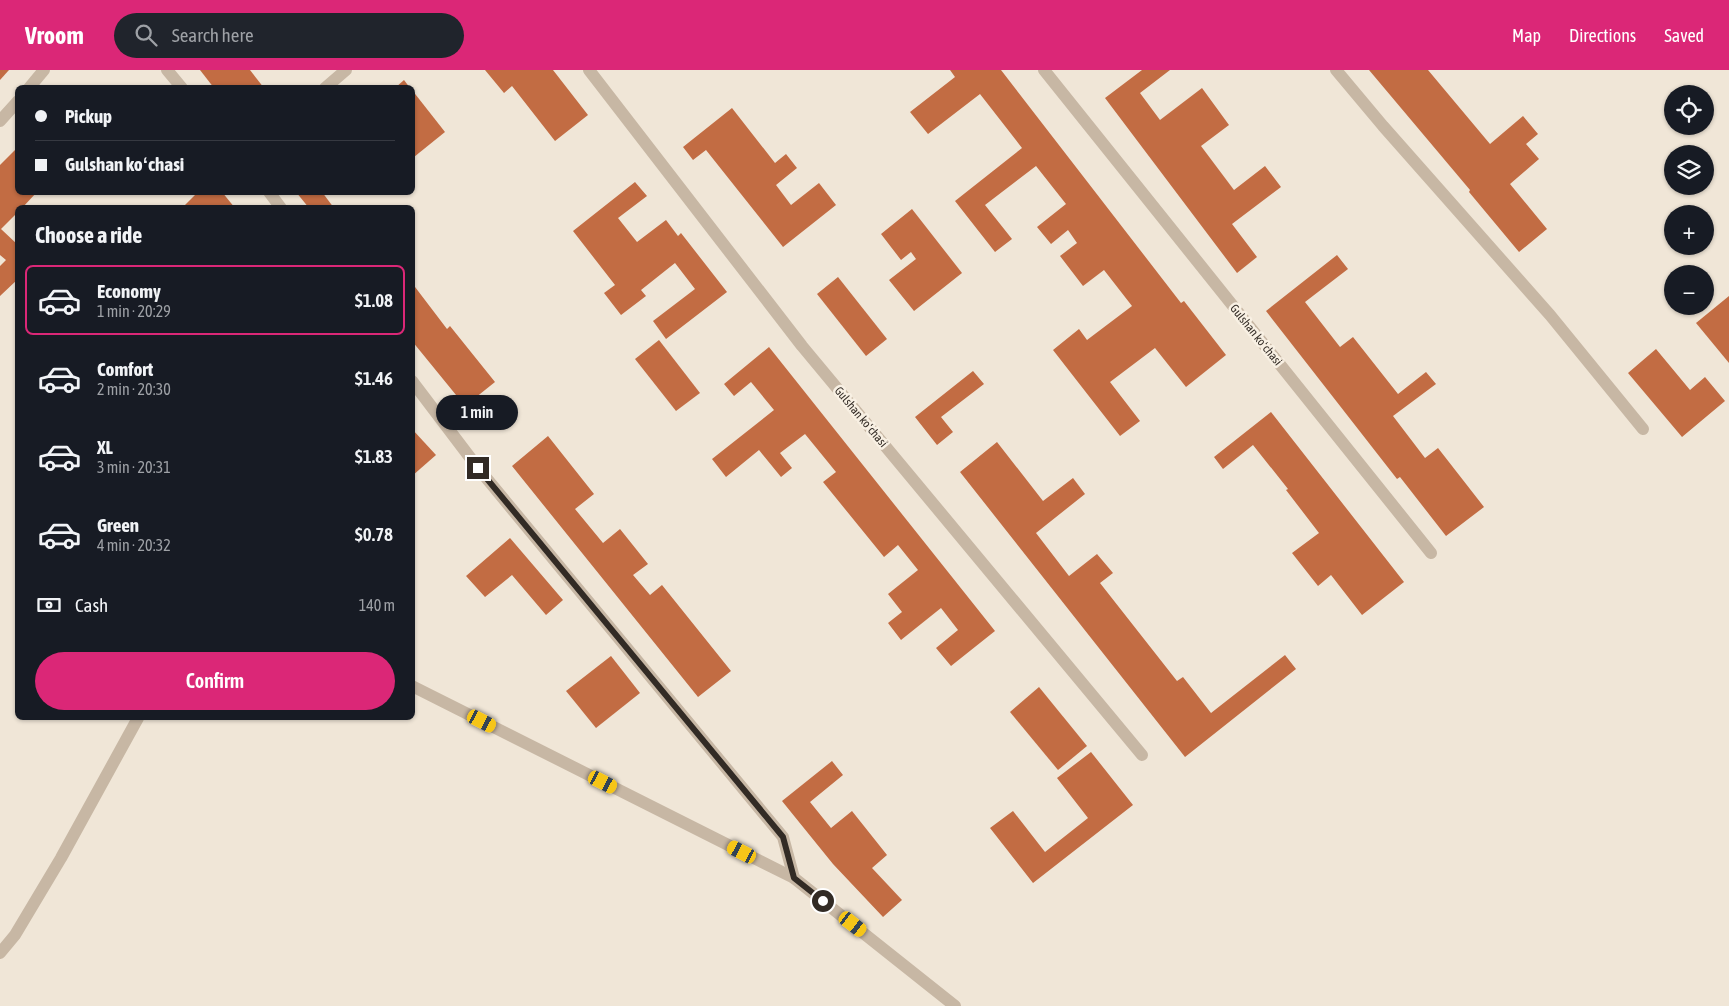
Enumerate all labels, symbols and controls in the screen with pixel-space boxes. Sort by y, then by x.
search box [114,13,464,58]
icon: search [132,21,160,49]
text: Vroom [25,22,84,49]
text: Search here [172,24,254,46]
text: Map [1512,25,1541,46]
text: Directions [1569,25,1636,46]
text: Saved [1664,25,1704,46]
map controls [1664,85,1714,315]
button: locate [1664,85,1714,135]
text: Pickup [65,105,112,127]
button: layers [1664,145,1714,195]
text: Gulshan koʻchasi [65,153,184,175]
button: + [1664,205,1714,255]
text: Choose a ride [35,222,142,248]
button: − [1664,265,1714,315]
icon: car [37,278,82,323]
text: Economy [97,280,161,302]
text: $1.08 [355,289,393,311]
text: 1 min · 20:29 [97,302,171,320]
street label: Gulshan koʻchasi [1227,302,1285,368]
icon: car [37,356,82,401]
text: Comfort [97,358,153,380]
text: $1.46 [355,367,393,389]
text: 2 min · 20:30 [97,380,171,398]
street label: Gulshan koʻchasi [832,384,890,450]
callout: 1 min [437,396,519,430]
text: 1 min [461,403,493,421]
icon: car [37,434,82,479]
text: XL [97,436,113,458]
text: $1.83 [355,445,393,467]
route end [467,457,489,479]
text: 3 min · 20:31 [97,458,171,476]
icon: car [37,512,82,557]
text: Green [97,514,139,536]
text: $0.78 [355,523,393,545]
text: 4 min · 20:32 [97,536,171,554]
icon: cash [35,591,63,619]
text: Cash [75,594,108,616]
text: 140 m [359,596,395,614]
button: Confirm [35,652,395,710]
car [465,708,498,734]
car [586,769,619,795]
car [725,839,758,865]
route start [812,890,834,912]
car [836,909,869,939]

